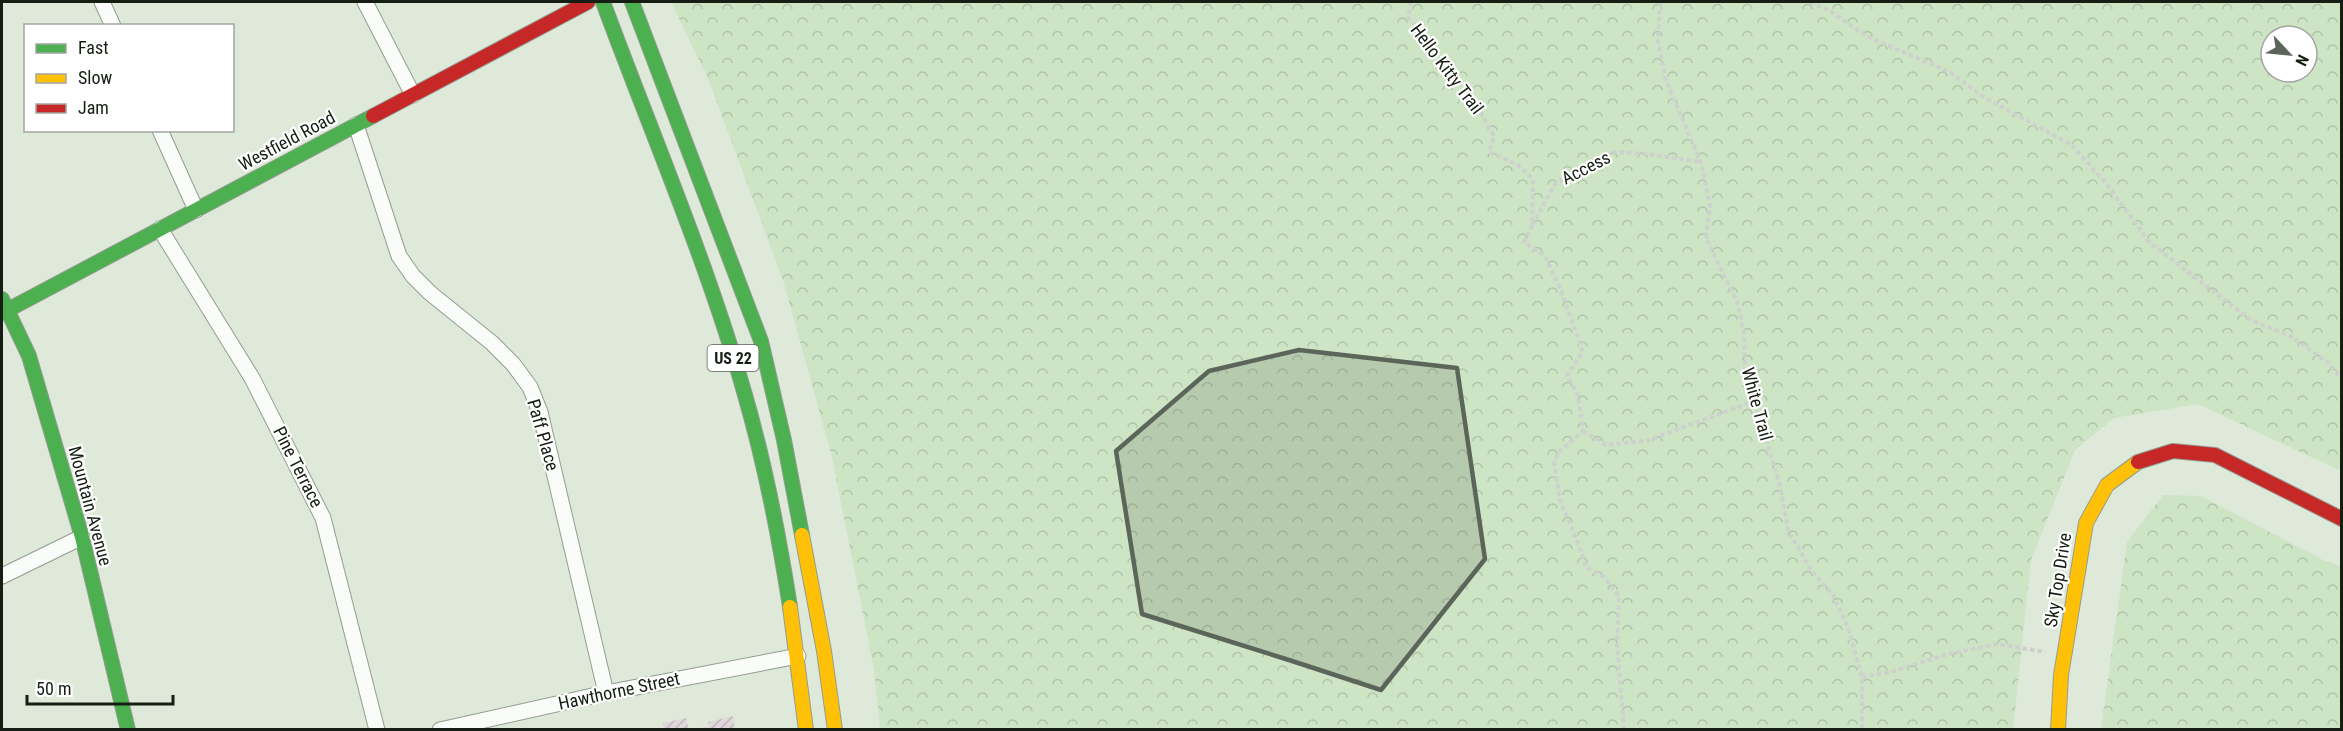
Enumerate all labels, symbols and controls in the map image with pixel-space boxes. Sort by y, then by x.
street label: Hello Kitty Trail [1407,19,1488,118]
legend [24,24,234,132]
north arrow [2259,24,2319,84]
text: Fast [78,37,109,58]
text: N [2291,52,2313,69]
text: Slow [78,67,113,88]
text: Jam [78,97,109,118]
street label: Westfield Road [235,106,338,175]
street label: Access [1558,146,1614,189]
road number: US 22 [708,345,758,371]
street label: White Trail [1738,365,1777,443]
street label: Paff Place [523,397,564,473]
street label: Pine Terrace [269,423,328,511]
street label: Mountain Avenue [64,444,117,568]
street label: Sky Top Drive [2040,531,2075,629]
street label: Hawthorne Street [556,667,681,714]
scale bar [27,668,172,706]
text: 50 m [36,678,71,699]

